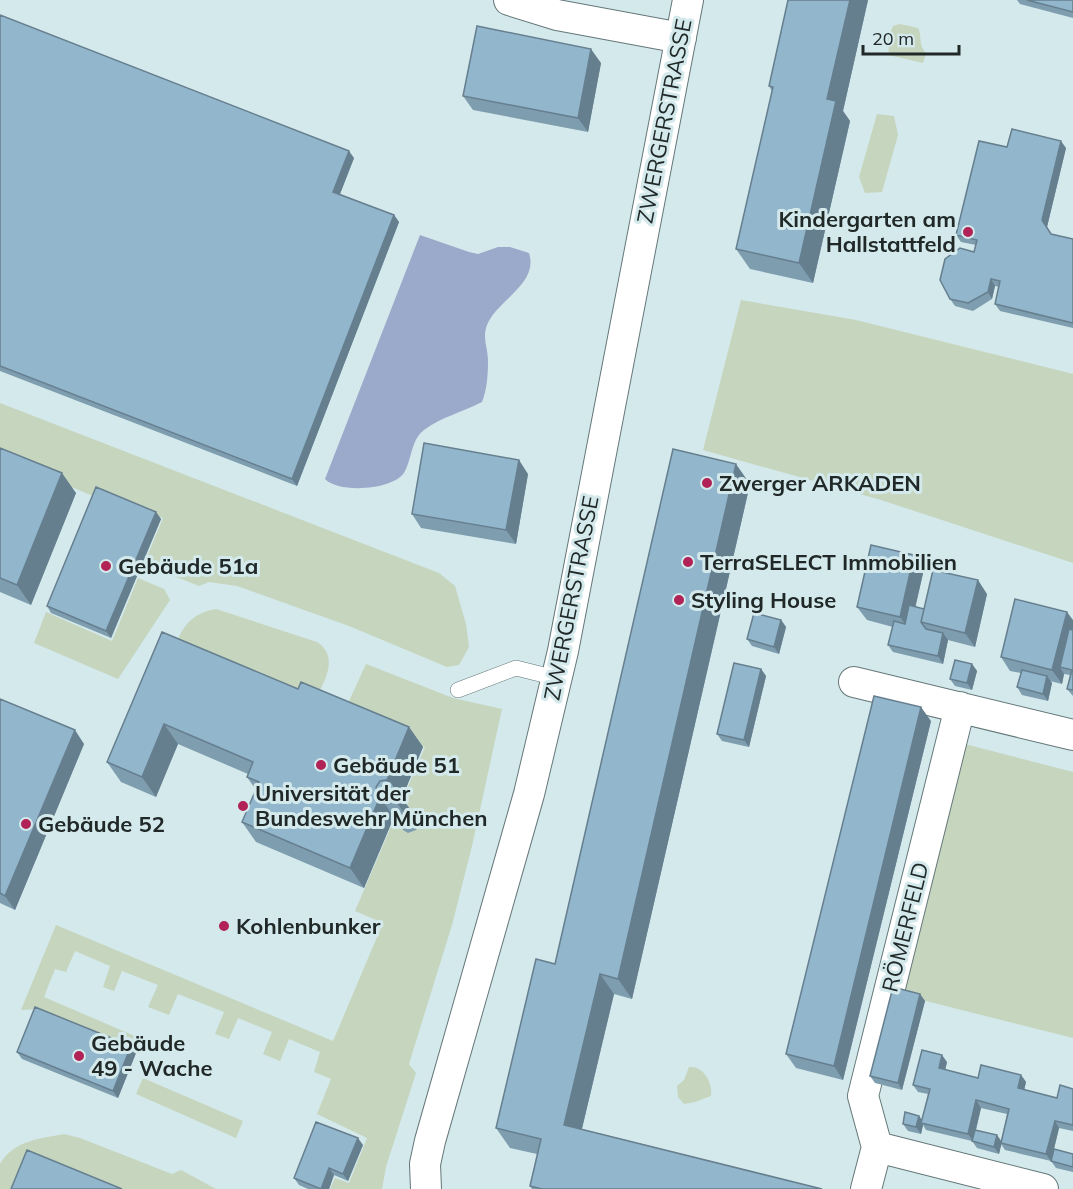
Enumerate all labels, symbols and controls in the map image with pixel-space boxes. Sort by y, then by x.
street label: ZWERGERSTRASSE [630,16,698,226]
scale bar [863,18,959,56]
text: 20 m [872,27,914,50]
place label: Kindergarten am Hallstattfeld [779,205,956,258]
marker: Kindergarten am Hallstattfeld [961,225,975,239]
place label: Zwerger ARKADEN [719,469,921,497]
marker: Zwerger ARKADEN [700,476,714,490]
street label: ZWERGERSTRASSE [537,493,605,703]
place label: TerraSELECT Immobilien [700,548,957,576]
place label: Gebäude 51a [118,552,259,580]
marker: TerraSELECT Immobilien [681,555,695,569]
marker: Gebäude 51a [99,559,113,573]
place label: Styling House [691,586,836,614]
marker: Styling House [672,593,686,607]
place label: Gebäude 51 [333,751,460,779]
marker: Gebäude 51 [314,758,328,772]
place label: Universität der Bundeswehr München [255,779,487,832]
marker: Universität der Bundeswehr München [236,799,250,813]
place label: Gebäude 52 [38,810,165,838]
marker: Gebäude 52 [19,817,33,831]
street label: RÖMERFELD [875,859,935,995]
place label: Kohlenbunker [236,912,381,940]
marker: Kohlenbunker [217,919,231,933]
place label: Gebäude 49 - Wache [91,1029,213,1082]
marker: Gebäude 49 - Wache [72,1049,86,1063]

